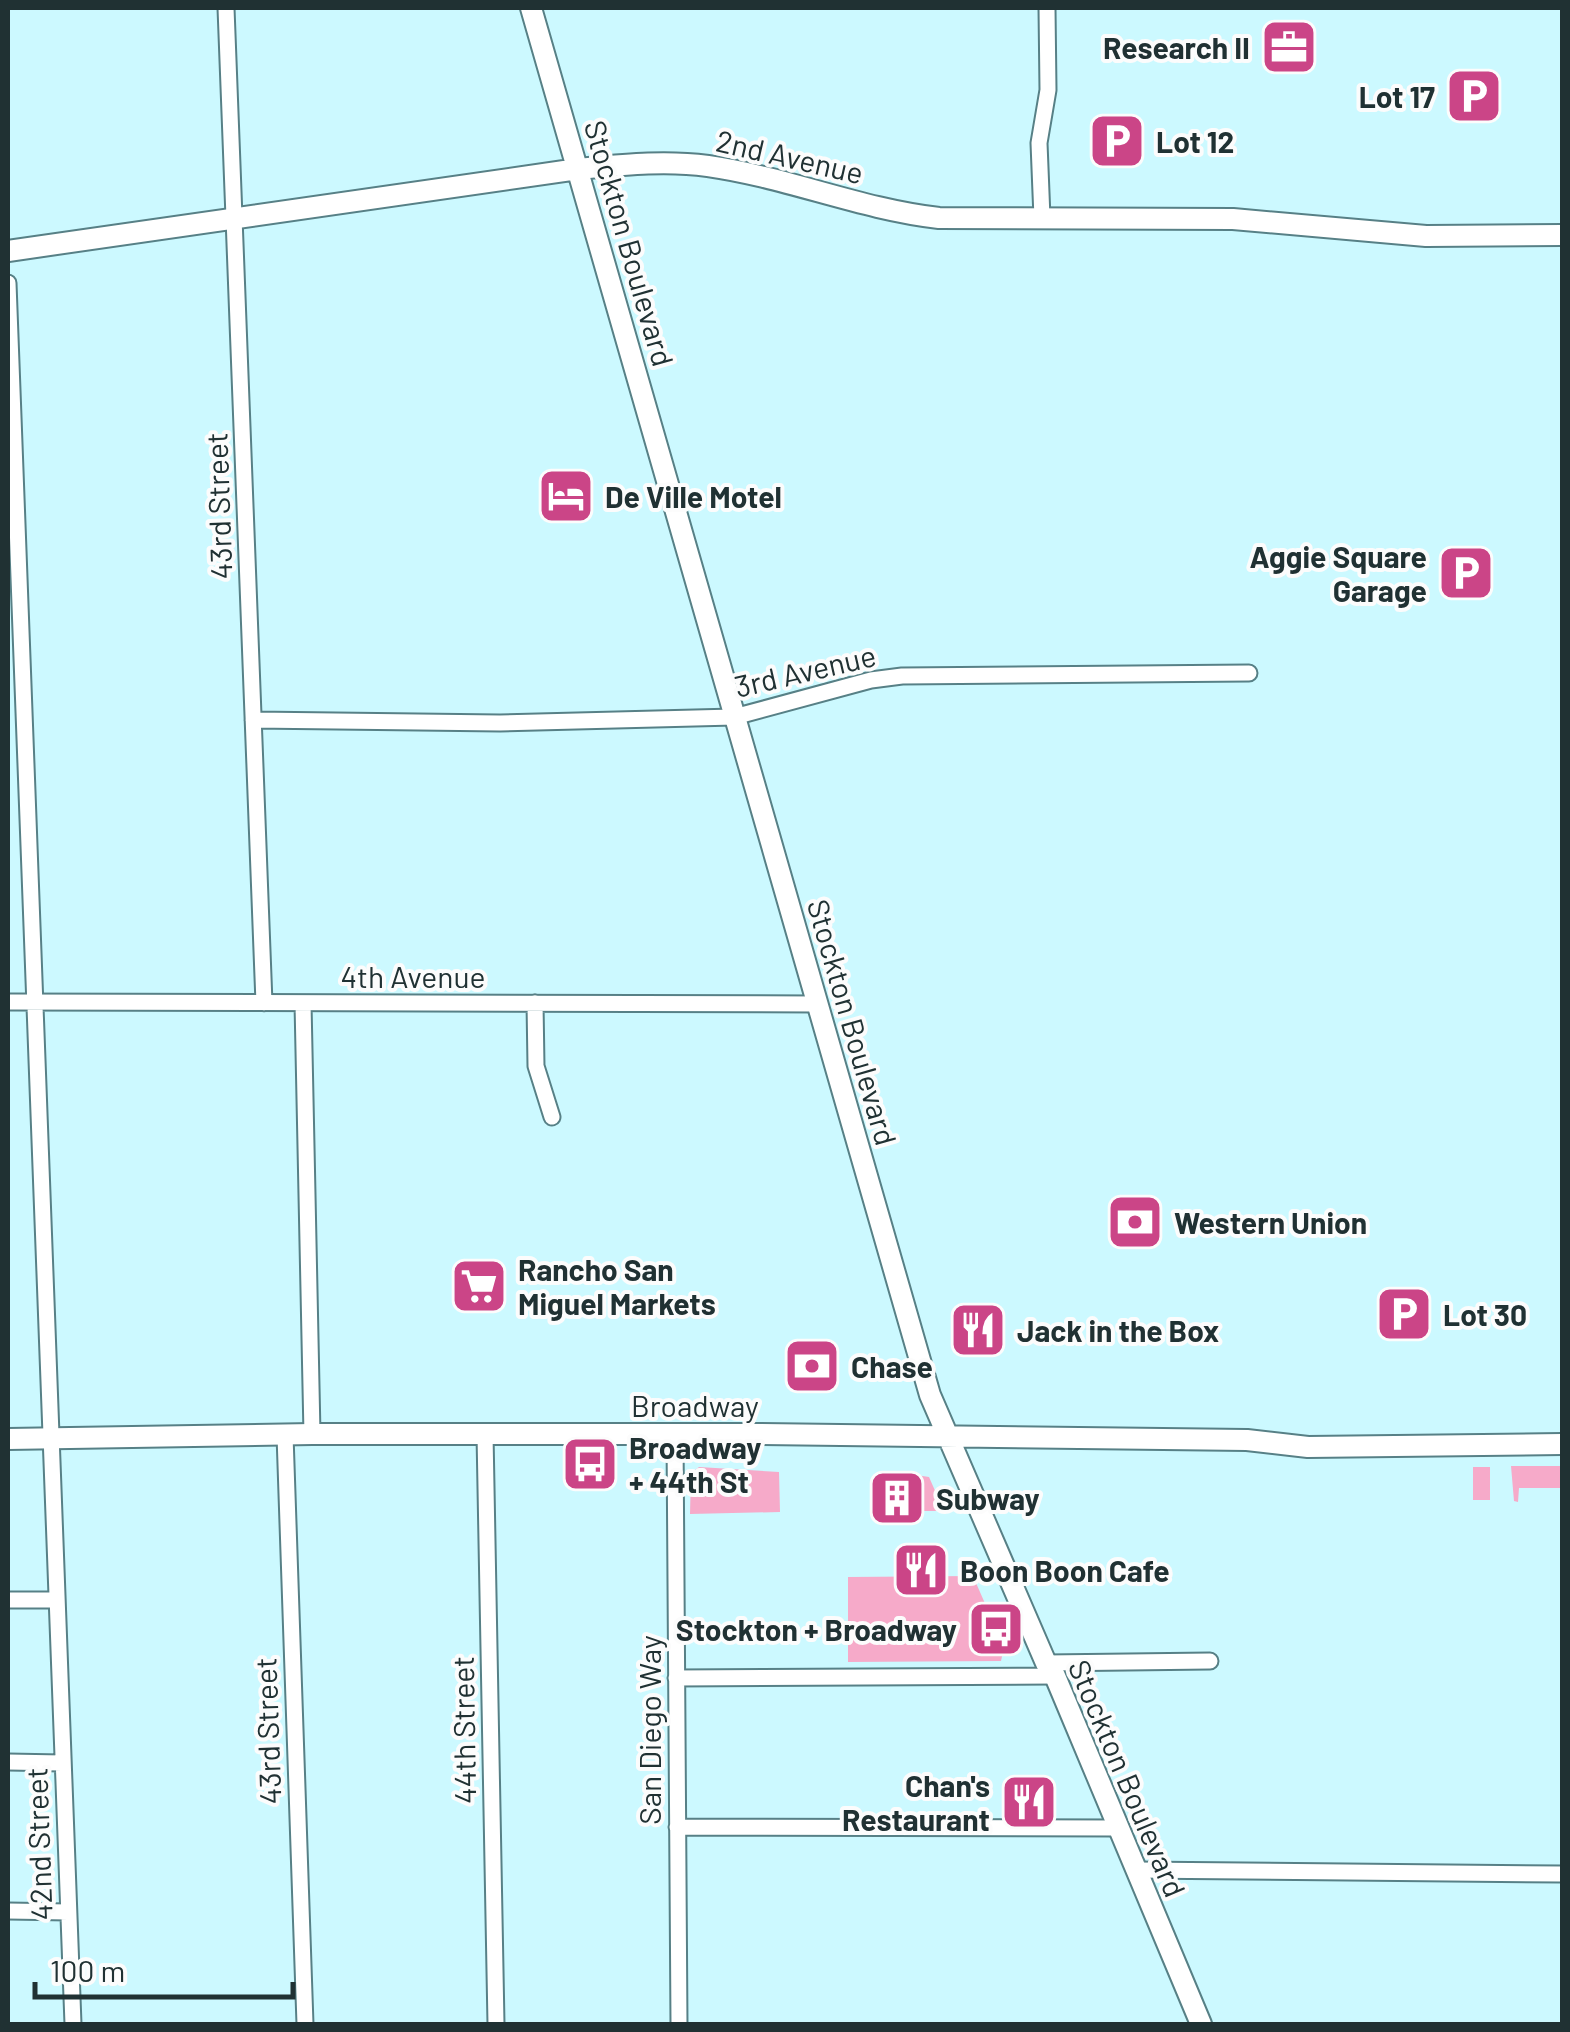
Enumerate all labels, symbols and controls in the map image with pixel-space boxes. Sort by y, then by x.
office icon: Research II [1259,17,1319,77]
place label: Research II [1103,29,1250,65]
parking icon: Lot 17 [1444,66,1504,126]
place label: Lot 17 [1359,78,1435,114]
parking icon: Lot 12 [1087,111,1147,171]
street label: Stockton Boulevard [578,116,682,370]
street label: 2nd Avenue [713,122,867,190]
place label: Lot 12 [1156,123,1234,159]
street label: 43rd Street [197,432,239,580]
hotel icon: De Ville Motel [536,466,596,526]
place label: De Ville Motel [605,478,782,514]
place label: Aggie Square Garage [1250,538,1427,608]
parking icon: Aggie Square Garage [1436,543,1496,603]
street label: 3rd Avenue [731,636,879,704]
street label: Stockton Boulevard [801,895,905,1149]
street label: 4th Avenue [341,958,485,994]
bank icon: Western Union [1105,1192,1165,1252]
place label: Western Union [1174,1204,1367,1240]
place label: Rancho San Miguel Markets [518,1251,716,1321]
supermarket icon: Rancho San Miguel Markets [449,1256,509,1316]
parking icon: Lot 30 [1374,1284,1434,1344]
place label: Lot 30 [1443,1296,1527,1332]
restaurant icon: Jack in the Box [948,1300,1008,1360]
place label: Jack in the Box [1017,1312,1219,1348]
bank icon: Chase [782,1336,842,1396]
place label: Chase [851,1348,933,1384]
street label: Broadway [631,1387,759,1423]
place label: Broadway + 44th St [629,1429,761,1499]
bus stop icon: Broadway + 44th St [560,1434,620,1494]
building icon: Subway [867,1468,927,1528]
place label: Subway [936,1480,1040,1516]
restaurant icon: Boon Boon Cafe [891,1540,951,1600]
place label: Boon Boon Cafe [960,1552,1170,1588]
bus stop icon: Stockton + Broadway [966,1599,1026,1659]
place label: Stockton + Broadway [676,1611,957,1647]
street label: San Diego Way [631,1635,667,1825]
street label: Stockton Boulevard [1062,1654,1194,1902]
street label: 44th Street [444,1656,482,1804]
street label: 43rd Street [246,1657,288,1805]
street label: 42nd Street [17,1767,59,1921]
place label: Chan's Restaurant [842,1767,990,1837]
restaurant icon: Chan's Restaurant [999,1772,1059,1832]
scale bar [35,1937,292,1999]
text: 100 m [50,1952,125,1988]

